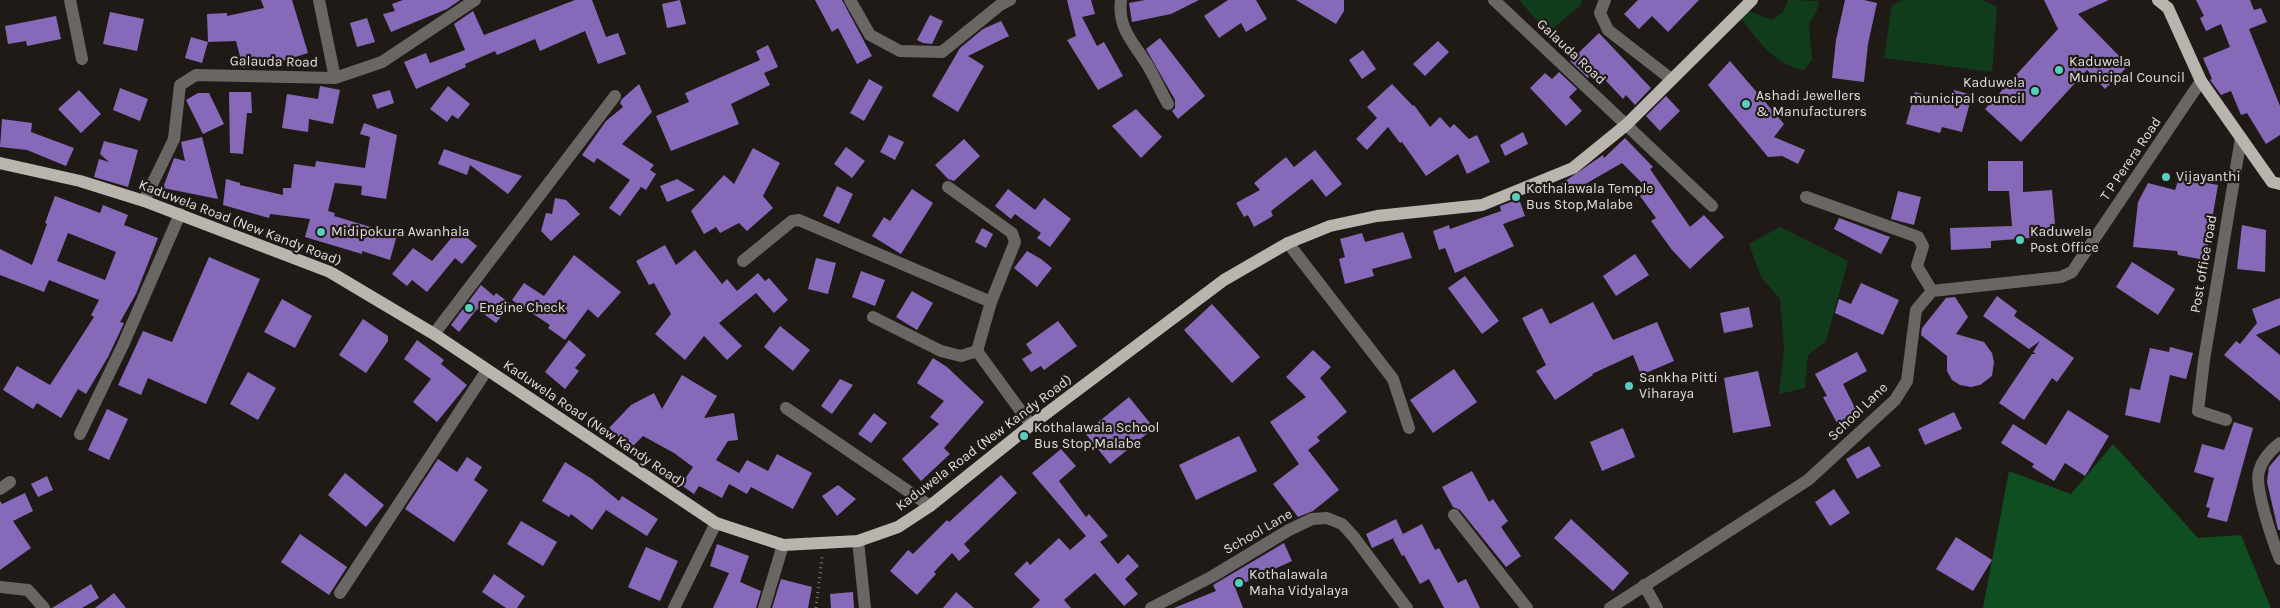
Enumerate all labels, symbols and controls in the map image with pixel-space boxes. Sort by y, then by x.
street label: Galauda Road [1533,16,1609,88]
street label: Galauda Road [230,53,318,71]
place label: Kaduwela Municipal Council [2069,54,2185,86]
marker: Kaduwela Municipal Council [2053,64,2065,76]
place label: Kaduwela municipal council [1909,75,2025,108]
marker: Kaduwela municipal council [2029,85,2041,97]
place label: Ashadi Jewellers & Manufacturers [1756,88,1867,120]
marker: Ashadi Jewellers & Manufacturers [1740,98,1752,110]
street label: T P Perera Road [2097,114,2165,204]
place label: Vijayanthi [2176,169,2241,185]
marker: Vijayanthi [2160,171,2172,183]
street label: Kaduwela Road (New Kandy Road) [136,176,344,270]
place label: Kothalawala Temple Bus Stop,Malabe [1526,181,1654,213]
marker: Kothalawala Temple Bus Stop,Malabe [1510,191,1522,203]
street label: Post office road [2187,214,2221,314]
place label: Midipokura Awanhala [331,224,470,240]
place label: Kaduwela Post Office [2030,224,2099,256]
marker: Midipokura Awanhala [315,226,327,238]
marker: Kaduwela Post Office [2014,234,2026,246]
place label: Engine Check [479,300,566,316]
marker: Engine Check [463,302,475,314]
street label: Kaduwela Road (New Kandy Road) [500,357,688,491]
place label: Sankha Pitti Viharaya [1639,370,1718,402]
street label: Kaduwela Road (New Kandy Road) [893,371,1075,515]
street label: School Lane [1825,379,1891,445]
marker: Sankha Pitti Viharaya [1623,380,1635,392]
place label: Kothalawala School Bus Stop,Malabe [1034,420,1159,452]
marker: Kothalawala School Bus Stop,Malabe [1018,430,1030,442]
street label: School Lane [1221,506,1295,558]
place label: Kothalawala Maha Vidyalaya [1249,567,1348,600]
marker: Kothalawala Maha Vidyalaya [1233,577,1245,589]

